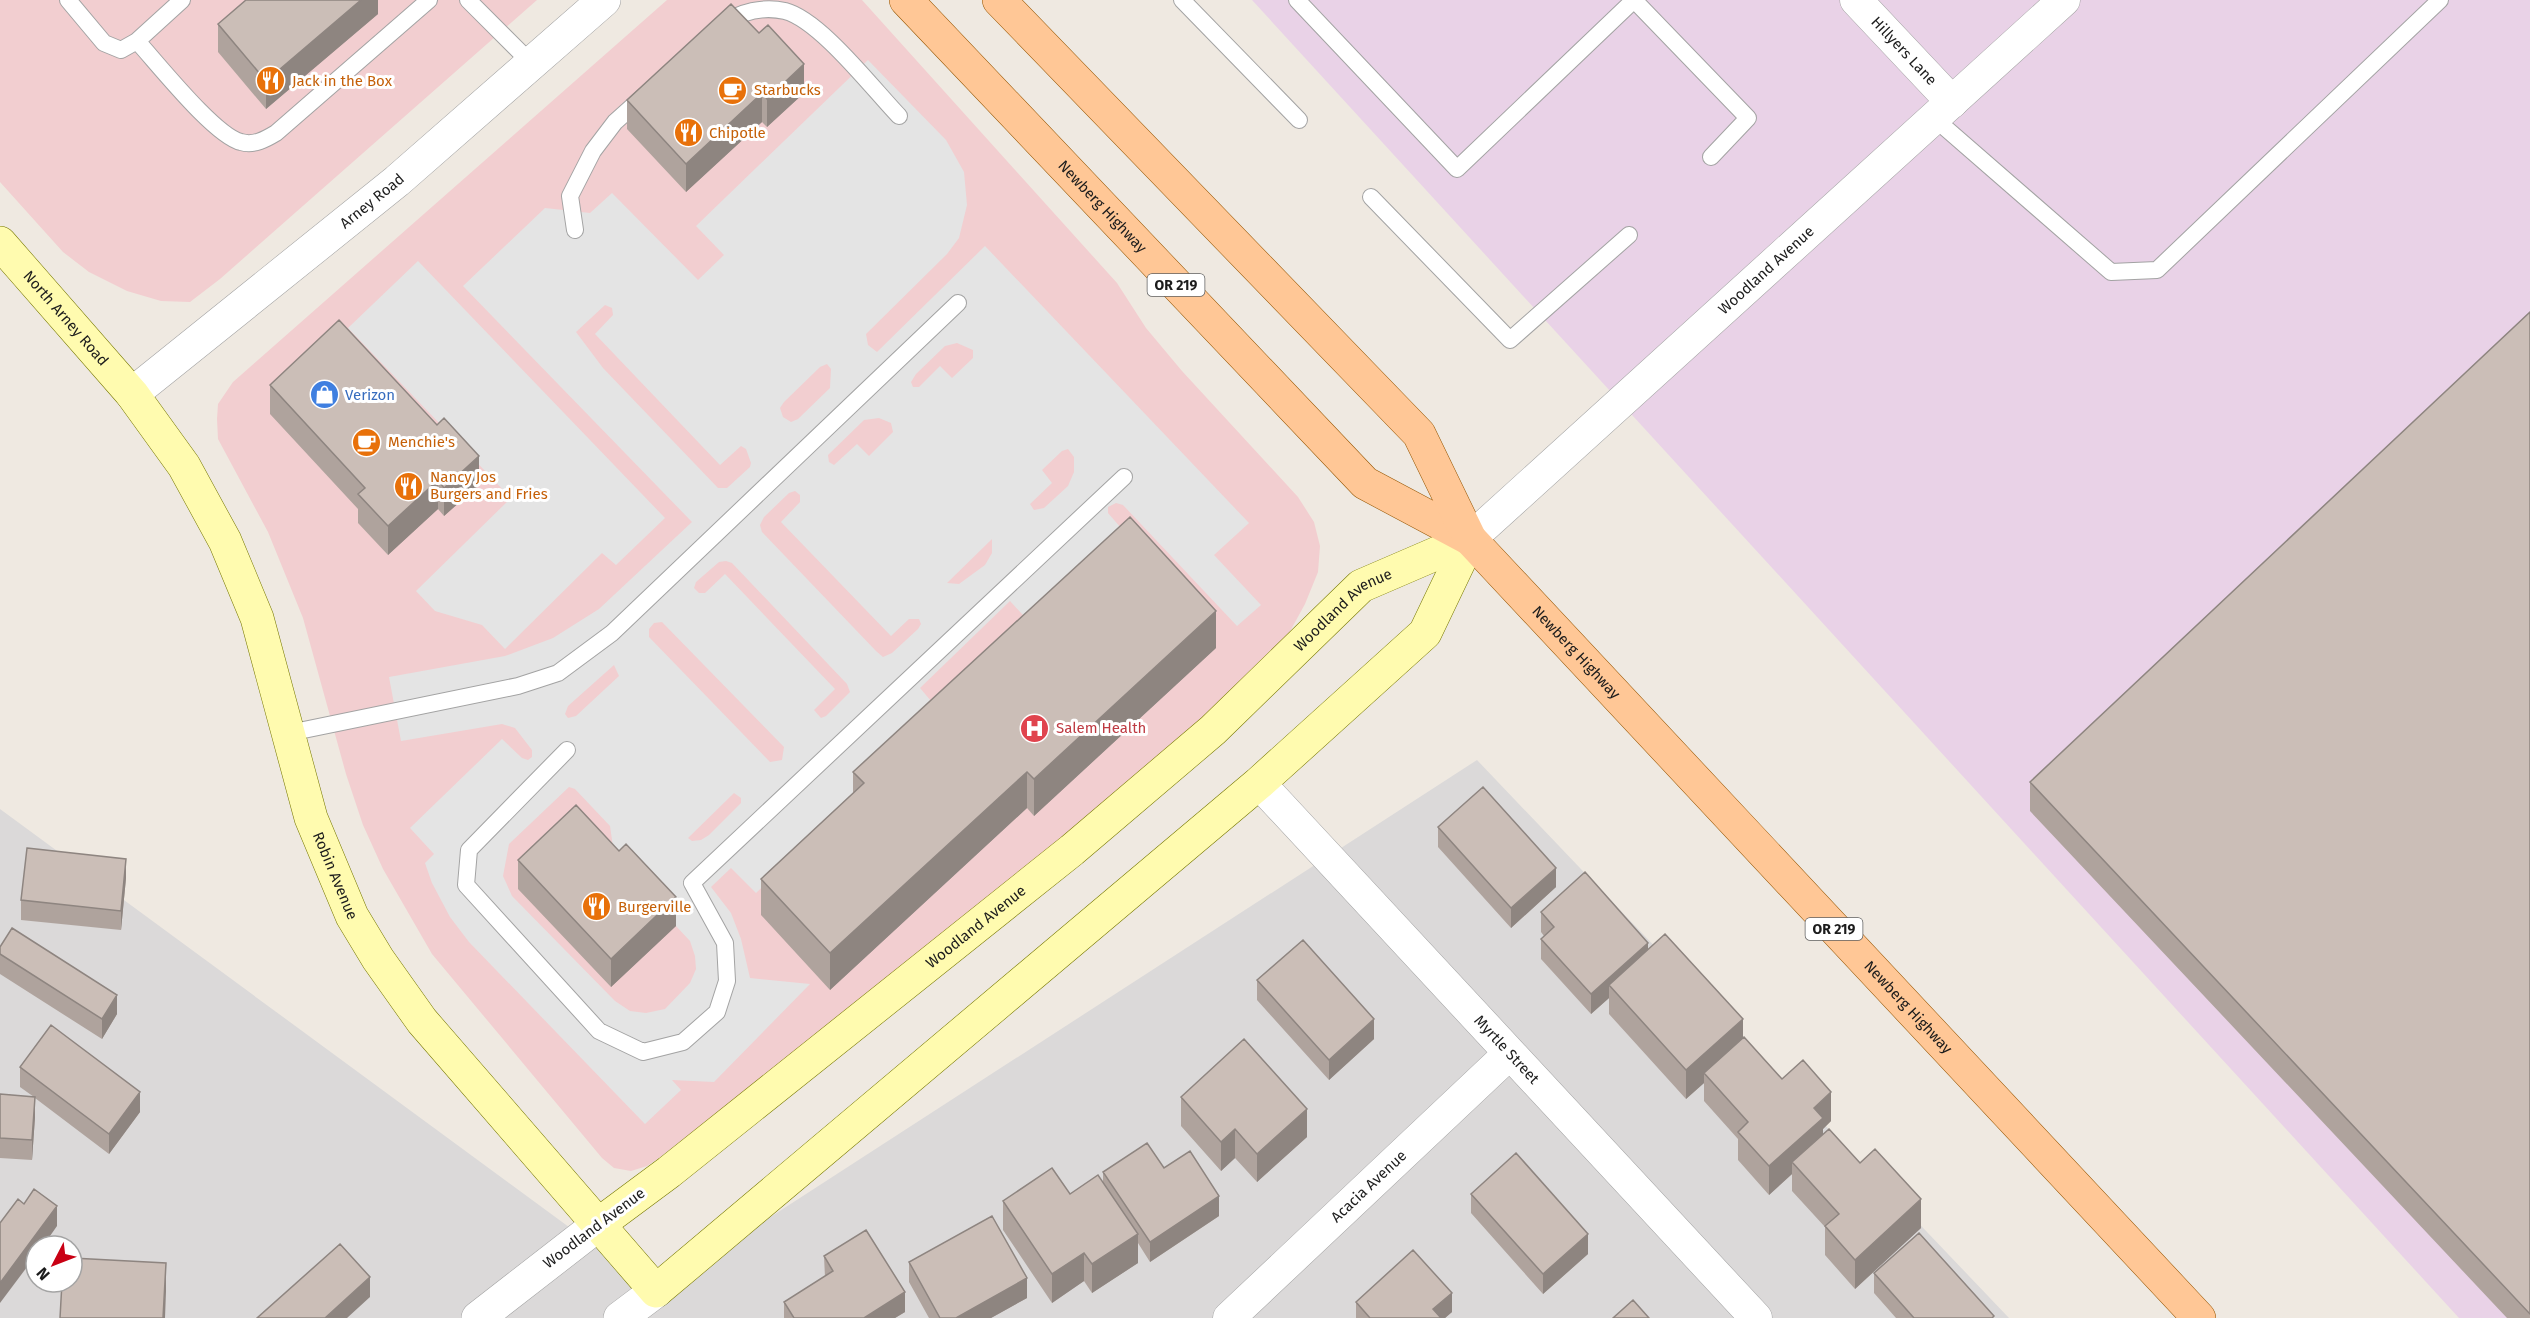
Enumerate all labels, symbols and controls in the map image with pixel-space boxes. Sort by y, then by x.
street label: Hillyers Lane [1867,13,1941,89]
restaurant icon: Jack in the Box [255,65,287,97]
place label: Jack in the Box [292,72,393,90]
cafe icon: Starbucks [717,74,749,106]
place label: Starbucks [754,81,821,99]
restaurant icon: Chipotle [672,117,704,149]
place label: Chipotle [709,124,766,142]
street label: Newberg Highway [1054,157,1151,257]
street label: Arney Road [336,170,408,232]
street label: Woodland Avenue [1715,222,1818,318]
street label: North Arney Road [19,267,112,370]
road number: OR 219 [1148,274,1204,296]
shop icon: Verizon [308,379,340,411]
place label: Verizon [345,386,395,404]
cafe icon: Menchie's [351,426,383,458]
place label: Menchie's [388,433,455,451]
place label: Nancy Jos Burgers and Fries [430,468,548,503]
restaurant icon: Nancy Jos Burgers and Fries [393,470,425,502]
street label: Woodland Avenue [1290,565,1395,655]
street label: Newberg Highway [1528,602,1624,703]
hospital icon: Salem Health [1019,712,1051,744]
place label: Salem Health [1056,719,1146,737]
street label: Robin Avenue [309,829,361,922]
street label: Woodland Avenue [922,881,1029,972]
restaurant icon: Burgerville [581,891,613,923]
place label: Burgerville [618,898,691,916]
road number: OR 219 [1806,918,1862,940]
street label: Newberg Highway [1860,957,1956,1058]
street label: Myrtle Street [1470,1012,1543,1088]
street label: Acacia Avenue [1327,1146,1410,1226]
street label: Woodland Avenue [540,1184,648,1272]
north arrow [24,1234,84,1294]
text: N [33,1263,54,1284]

